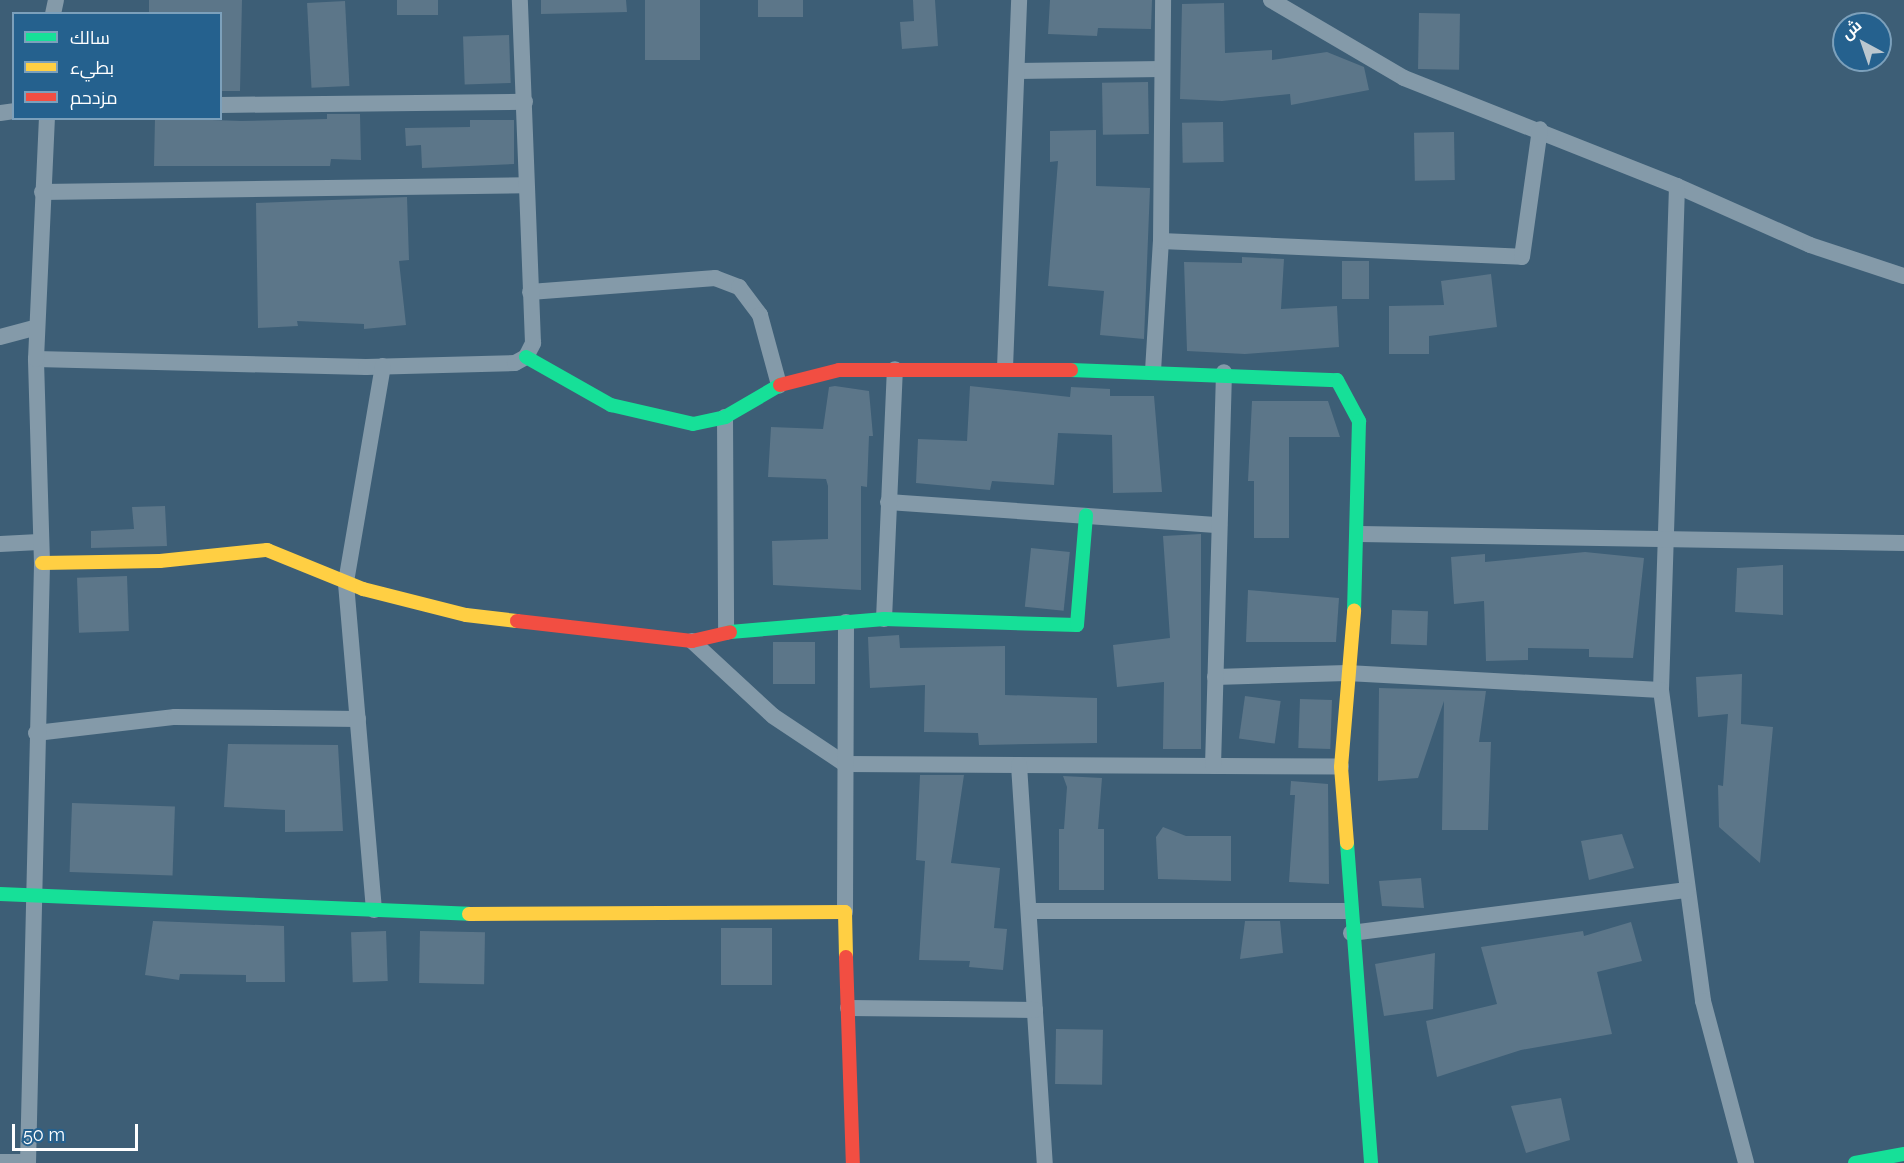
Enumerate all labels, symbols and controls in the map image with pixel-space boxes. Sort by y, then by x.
legend [12,12,222,120]
north arrow [1832,12,1892,72]
text: ش [1837,15,1865,43]
text: سالك [70,27,110,48]
text: بطيء [70,57,114,78]
text: مزدحم [70,87,118,108]
scale bar [15,1112,141,1150]
text: 50 m [23,1124,65,1145]

